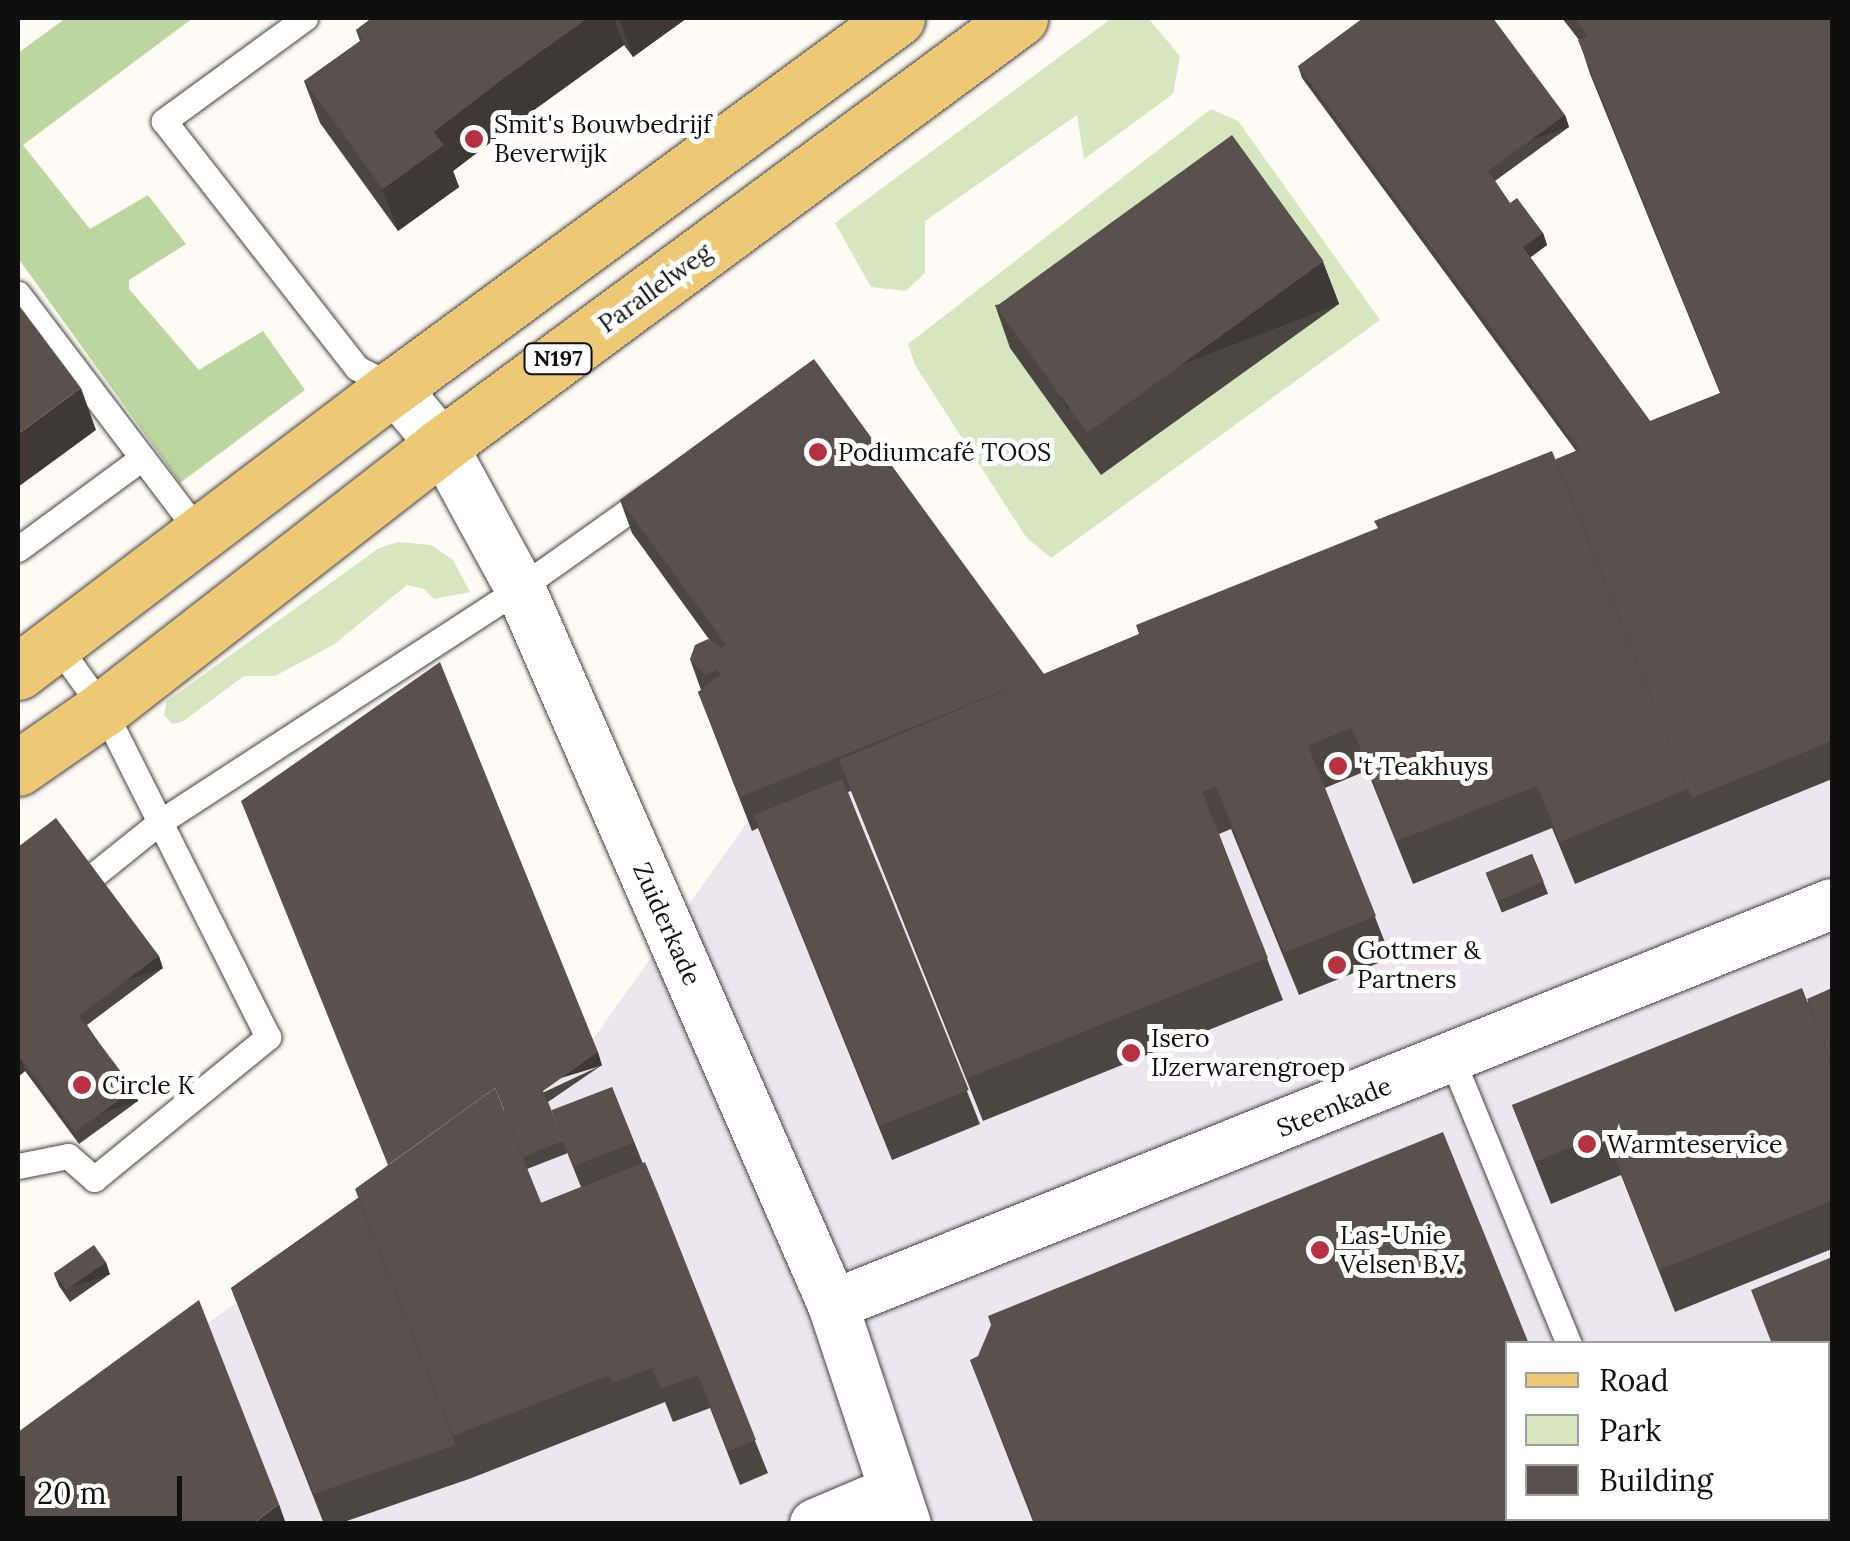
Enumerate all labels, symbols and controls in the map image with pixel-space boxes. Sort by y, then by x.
place label: Smit's Bouwbedrijf Beverwijk [494,110,712,169]
marker: Smit's Bouwbedrijf Beverwijk [463,128,485,150]
street label: Parallelweg [593,237,717,339]
road number: N197 [523,342,593,376]
place label: Podiumcafé TOOS [838,437,1051,467]
marker: Podiumcafé TOOS [807,441,829,463]
place label: 't Teakhuys [1358,751,1489,781]
marker: 't Teakhuys [1327,755,1349,777]
street label: Zuiderkade [627,858,707,990]
place label: Gottmer & Partners [1357,936,1481,995]
marker: Gottmer & Partners [1326,954,1348,976]
place label: Isero IJzerwarengroep [1151,1024,1345,1083]
marker: Isero IJzerwarengroep [1120,1042,1142,1064]
place label: Circle K [102,1070,194,1100]
street label: Steenkade [1272,1070,1396,1144]
marker: Circle K [71,1074,93,1096]
place label: Warmteservice [1607,1129,1782,1159]
marker: Warmteservice [1576,1133,1598,1155]
place label: Las-Unie Velsen B.V. [1340,1221,1462,1280]
marker: Las-Unie Velsen B.V. [1309,1239,1331,1261]
legend [1505,1341,1830,1521]
text: Road [1599,1361,1669,1399]
text: Park [1599,1411,1661,1449]
scale bar [25,1456,188,1518]
text: Building [1599,1461,1713,1499]
text: 20 m [37,1474,106,1512]

